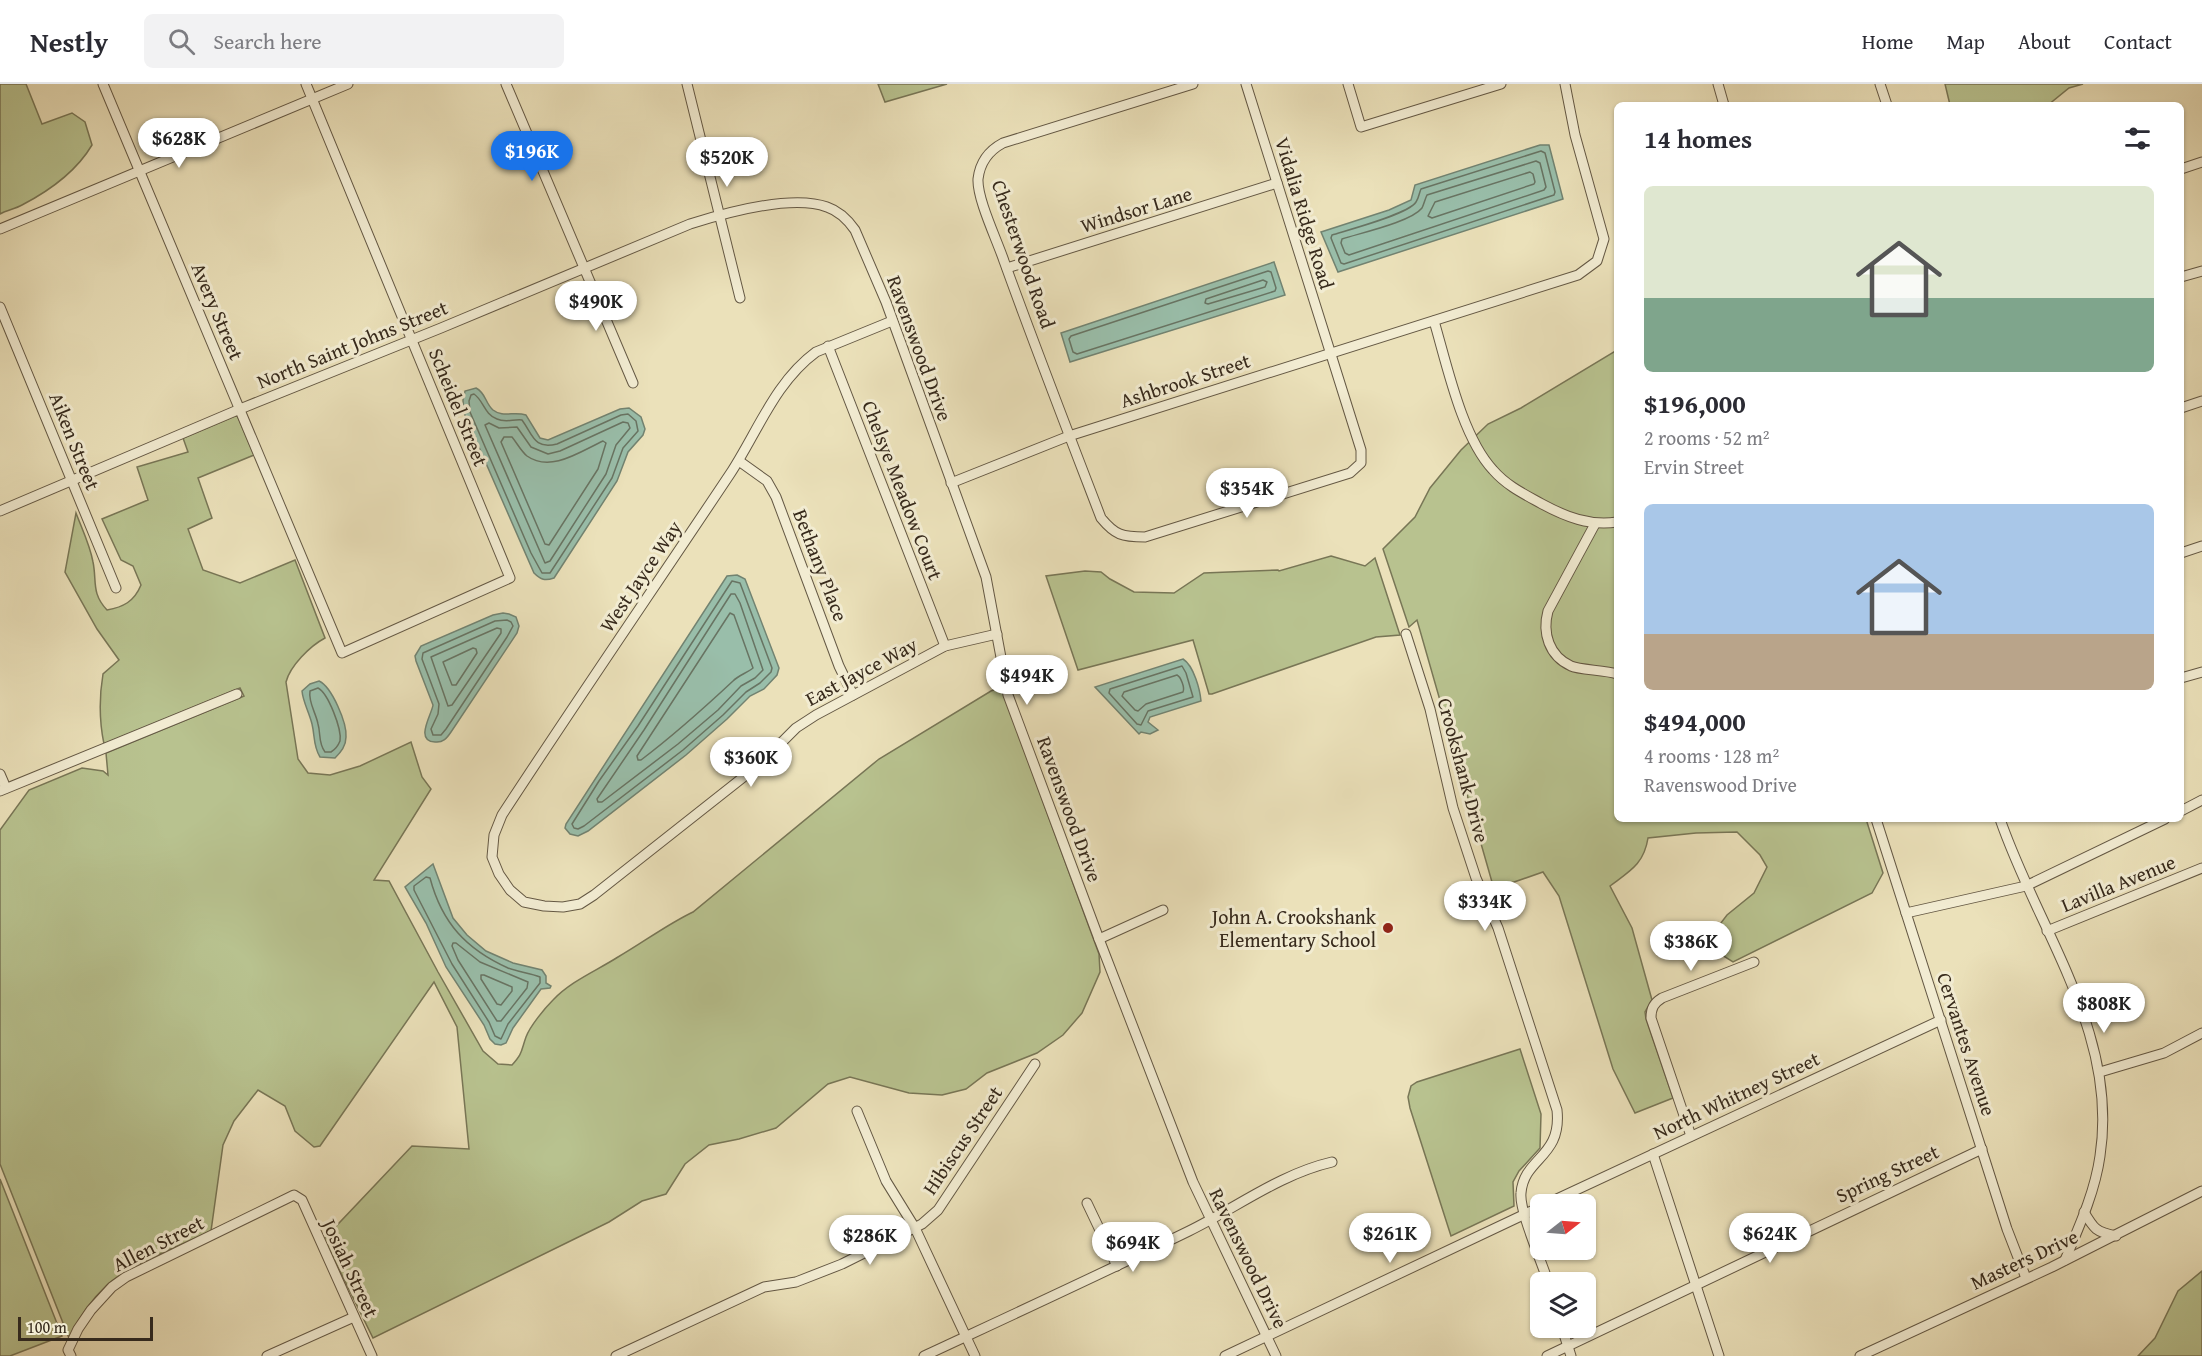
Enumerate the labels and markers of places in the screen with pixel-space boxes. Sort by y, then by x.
pin: $628K [137,118,221,169]
pin: $196K [490,131,574,182]
pin: $520K [685,137,769,188]
pin: $490K [554,281,638,332]
pin: $354K [1205,468,1289,519]
pin: $494K [985,655,1069,706]
pin: $360K [709,737,793,788]
pin: $334K [1443,881,1527,932]
place label: John A. Crookshank Elementary School [1209,902,1377,954]
marker: John A. Crookshank Elementary School [1381,921,1395,935]
pin: $386K [1649,921,1733,972]
pin: $808K [2062,983,2146,1034]
pin: $261K [1348,1213,1432,1264]
pin: $624K [1728,1213,1812,1264]
pin: $286K [828,1215,912,1266]
pin: $694K [1091,1222,1175,1273]

